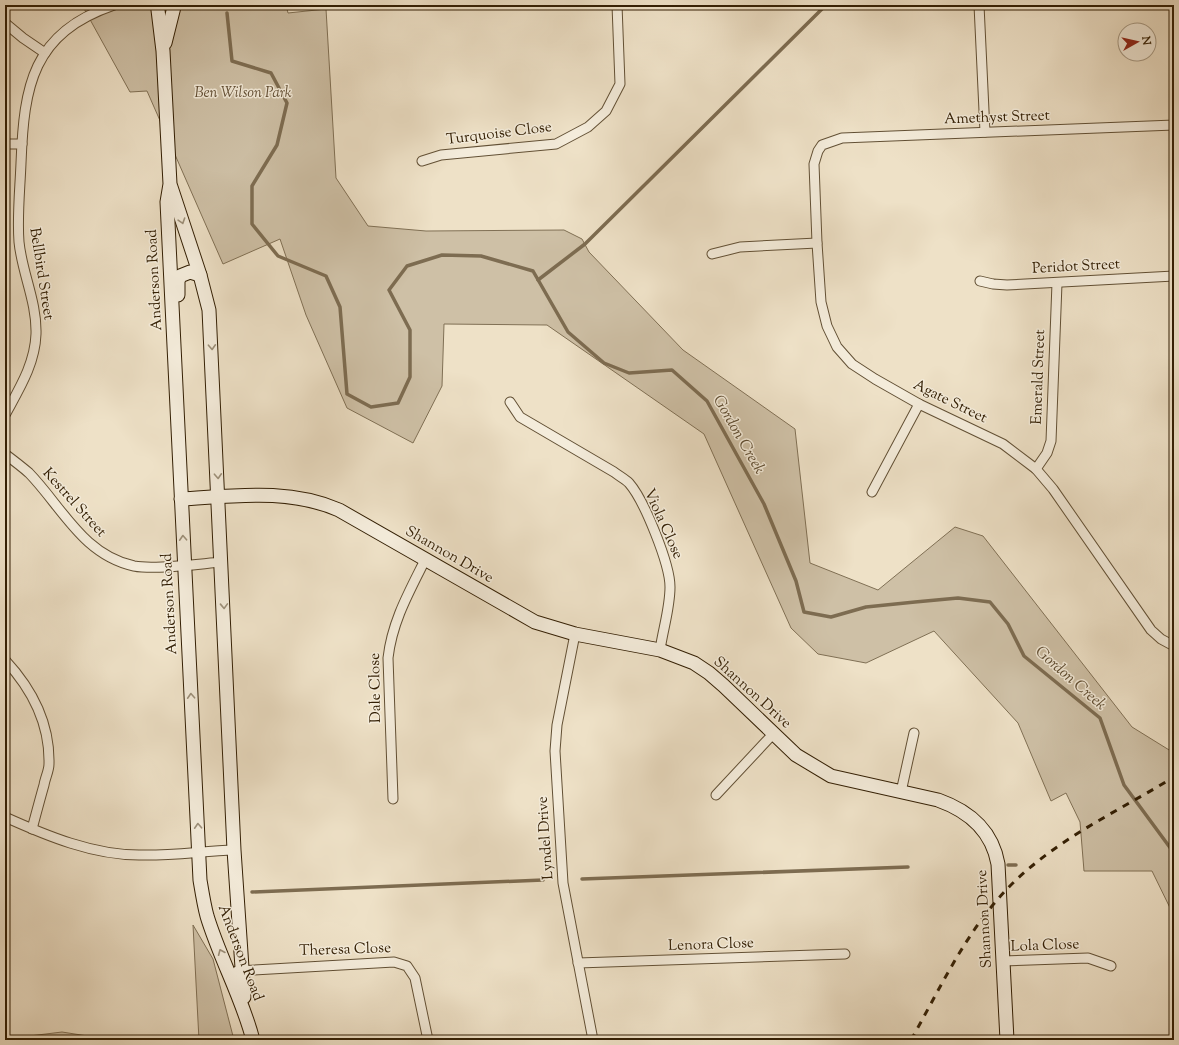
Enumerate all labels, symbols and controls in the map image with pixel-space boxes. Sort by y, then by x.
north arrow [1117,22,1157,62]
text: N [1137,34,1154,46]
park label: Ben Wilson Park [194,83,292,104]
street label: Amethyst Street [944,106,1050,130]
street label: Turquoise Close [445,117,553,151]
one-way arrow [177,217,186,224]
street label: Bellbird Street [23,226,59,322]
street label: Anderson Road [142,228,168,331]
street label: Peridot Street [1031,254,1121,280]
street label: Emerald Street [1027,329,1051,425]
one-way arrow [207,343,216,350]
street label: Agate Street [909,375,991,429]
water label: Gordon Creek [706,391,770,479]
street label: Kestrel Street [37,464,111,542]
one-way arrow [213,473,222,479]
street label: Viola Close [638,485,688,563]
street label: Shannon Drive [401,521,497,589]
one-way arrow [179,535,188,541]
street label: Anderson Road [157,552,183,655]
one-way arrow [219,603,228,609]
water label: Gordon Creek [1029,642,1111,716]
street label: Shannon Drive [708,652,796,734]
street label: Dale Close [365,653,387,723]
one-way arrow [187,693,195,699]
street label: Lyndel Drive [533,796,559,880]
one-way arrow [193,823,202,829]
street label: Shannon Drive [972,869,998,969]
street label: Anderson Road [212,902,268,1005]
street label: Lenora Close [668,933,754,957]
street label: Lola Close [1010,934,1080,958]
street label: Theresa Close [299,938,391,962]
one-way arrow [218,949,226,957]

